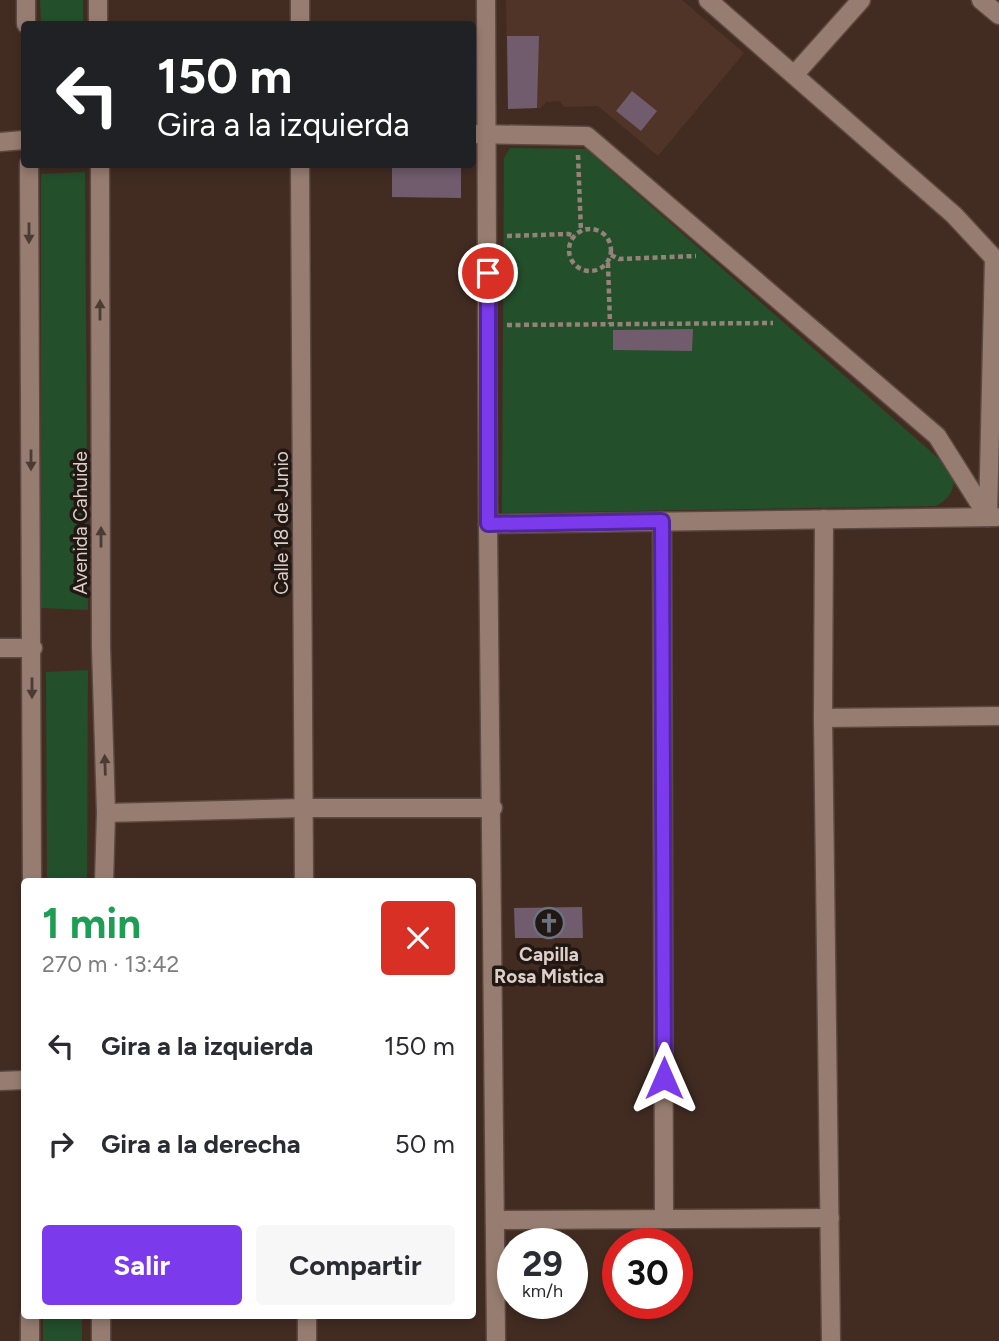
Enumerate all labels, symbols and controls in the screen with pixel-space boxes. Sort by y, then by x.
text: 150 m [157,46,292,105]
icon: left [42,49,133,140]
text: Gira a la izquierda [157,106,410,144]
one-way arrow [24,222,35,244]
pin [458,243,518,303]
icon: arrive [469,254,507,292]
one-way arrow [94,299,106,321]
one-way arrow [25,449,37,471]
street label: Avenida Cahuide [69,451,92,595]
street label: Calle 18 de Junio [270,451,293,595]
one-way arrow [95,526,107,548]
one-way arrow [26,677,38,699]
one-way arrow [99,754,110,776]
text: 1 min [42,898,141,949]
button: close [381,901,455,975]
church icon: Capilla Rosa Mistica [532,906,566,940]
place label: Capilla Rosa Mistica [494,943,604,988]
text: 270 m · 13:42 [42,950,179,978]
icon: left [42,1027,80,1065]
text: Gira a la izquierda [101,1030,313,1062]
text: 150 m [384,1030,455,1062]
position arrow [627,1041,701,1115]
icon: right [42,1125,80,1163]
text: Gira a la derecha [101,1128,301,1160]
text: 50 m [395,1128,455,1160]
button: Salir [42,1225,242,1305]
button: Compartir [256,1225,455,1305]
speed limit sign: 30 [602,1228,693,1319]
text: 29 [522,1243,563,1285]
text: km/h [522,1280,563,1302]

